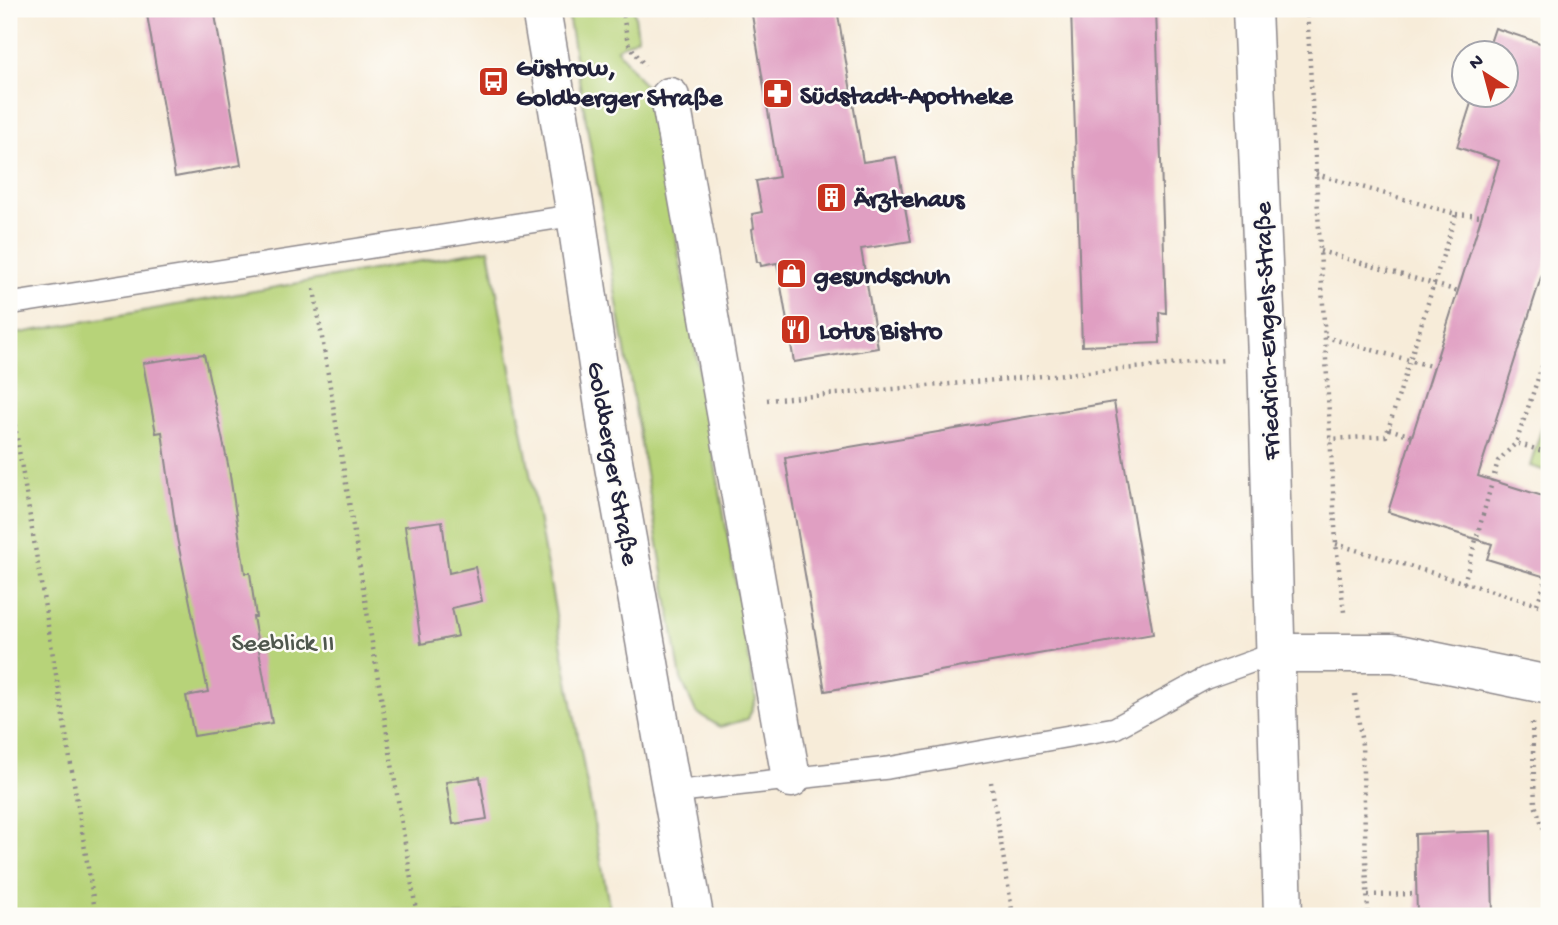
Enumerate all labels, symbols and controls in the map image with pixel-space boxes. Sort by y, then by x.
north arrow [1450,38,1520,108]
text: N [1465,50,1489,76]
place label: Güstrow, Goldberger Straße [516,55,724,116]
bus stop icon: Güstrow, Goldberger Straße [476,64,510,98]
pharmacy icon: Südstadt-Apotheke [760,77,794,111]
place label: Südstadt-Apotheke [800,83,1014,114]
building icon: Ärztehaus [814,180,848,214]
place label: Ärztehaus [853,186,966,217]
street label: Friedrich-Engels-Straße [1249,201,1290,461]
shop icon: gesundschuh [774,257,808,291]
place label: gesundschuh [813,263,950,294]
restaurant icon: Lotus Bistro [779,312,813,346]
place label: Lotus Bistro [819,318,943,349]
street label: Goldberger Straße [577,360,644,569]
park label: Seeblick II [231,630,335,661]

